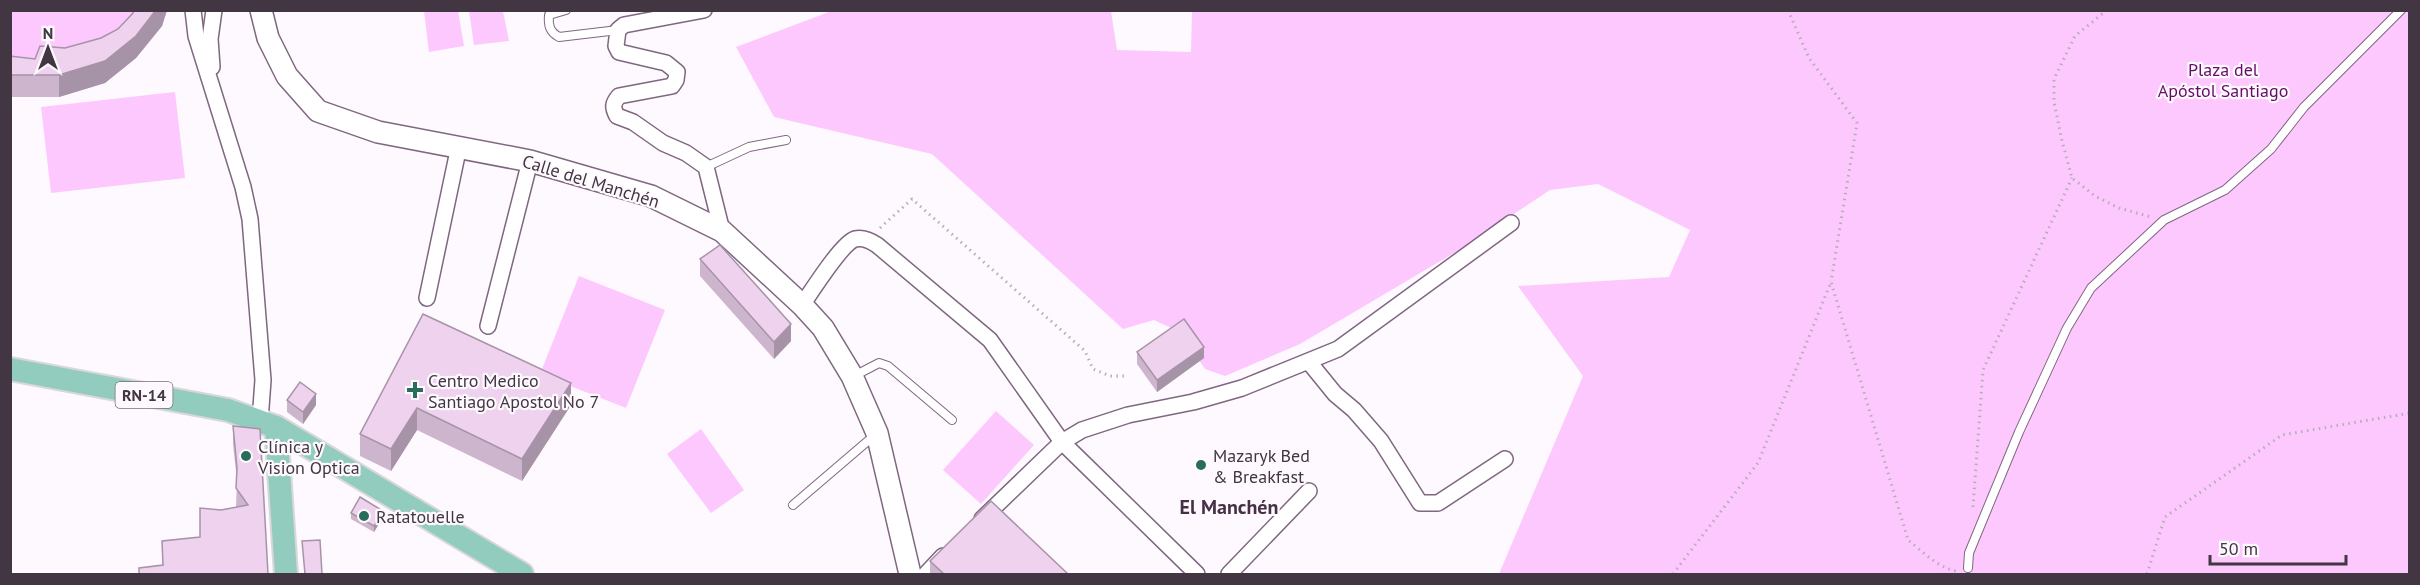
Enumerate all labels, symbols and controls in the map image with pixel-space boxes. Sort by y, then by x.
north arrow [18,18,78,78]
text: N [43,23,53,43]
park label: Plaza del Apóstol Santiago [2158,58,2288,102]
street label: Calle del Manchén [520,149,662,213]
place label: Centro Medico Santiago Apostol No 7 [428,369,599,413]
marker: Centro Medico Santiago Apostol No 7 [406,381,424,399]
road number: RN-14 [116,382,172,408]
place label: Clínica y Vision Optica [257,435,360,479]
place label: Mazaryk Bed & Breakfast [1213,444,1310,488]
marker: Clínica y Vision Optica [239,449,253,463]
marker: Mazaryk Bed & Breakfast [1194,458,1208,472]
district label: El Manchén [1180,494,1278,520]
place label: Ratatouelle [376,505,465,528]
marker: Ratatouelle [357,509,371,523]
scale bar [2210,528,2346,566]
text: 50 m [2219,537,2258,560]

